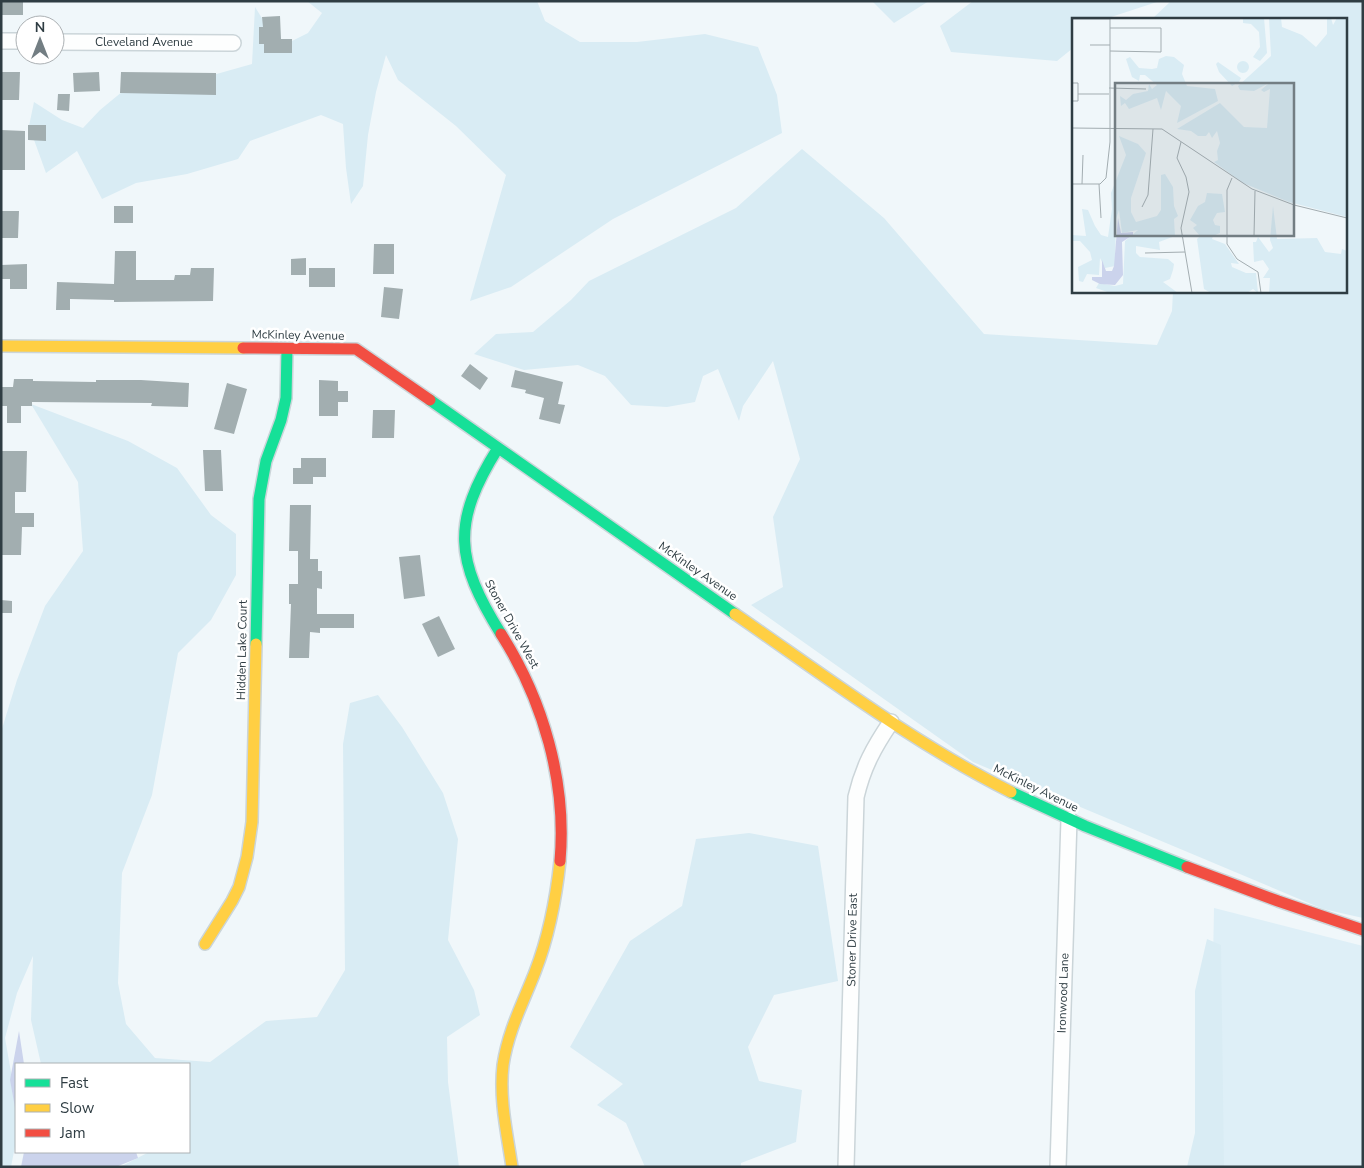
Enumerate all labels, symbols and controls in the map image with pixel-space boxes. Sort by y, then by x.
north arrow [15,15,65,65]
text: N [35,18,45,37]
inset map [1072,18,1346,292]
street label: Cleveland Avenue [95,34,193,50]
street label: McKinley Avenue [251,326,345,344]
street label: McKinley Avenue [655,538,741,604]
street label: Stoner Drive West [481,577,543,672]
street label: Hidden Lake Court [233,599,251,700]
street label: McKinley Avenue [991,760,1081,816]
street label: Stoner Drive East [843,892,861,987]
street label: Ironwood Lane [1054,953,1072,1033]
legend [15,1063,190,1153]
text: Fast [60,1073,89,1093]
text: Slow [60,1098,95,1118]
text: Jam [59,1123,86,1143]

